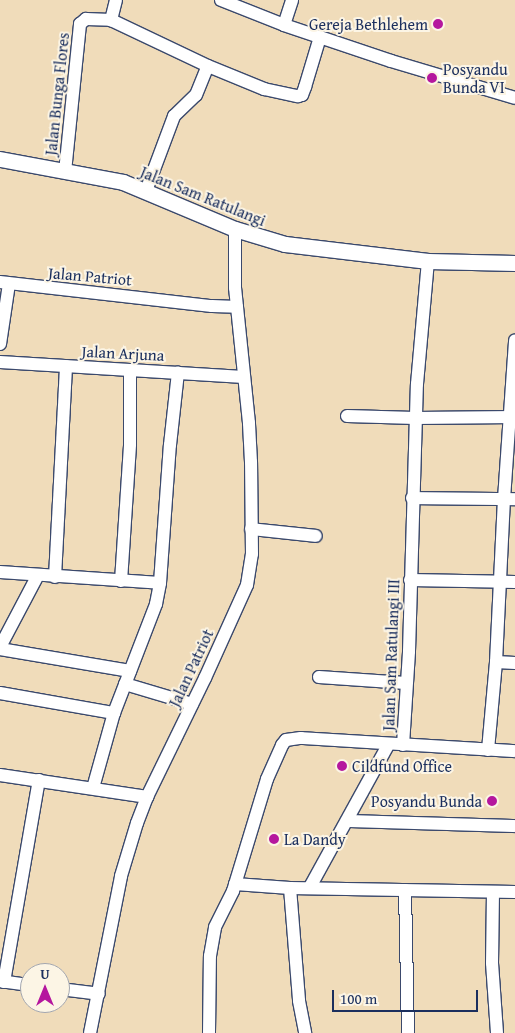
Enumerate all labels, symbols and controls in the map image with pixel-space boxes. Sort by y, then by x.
place label: Gereja Bethlehem [309,14,428,34]
marker: Gereja Bethlehem [432,18,444,30]
street label: Jalan Bunga Flores [41,32,73,156]
place label: Posyandu Bunda VI [443,59,508,97]
marker: Posyandu Bunda VI [425,71,439,85]
street label: Jalan Sam Ratulangi [137,162,269,230]
street label: Jalan Patriot [47,263,133,289]
street label: Jalan Arjuna [81,341,165,365]
street label: Jalan Sam Ratulangi III [379,579,403,731]
street label: Jalan Patriot [165,626,217,710]
place label: Cildfund Office [352,756,452,776]
marker: Cildfund Office [336,760,348,772]
place label: Posyandu Bunda [371,791,482,811]
marker: Posyandu Bunda [486,795,498,807]
place label: La Dandy [284,829,346,849]
marker: La Dandy [268,833,280,845]
north arrow [20,963,70,1013]
text: U [40,964,50,984]
scale bar [335,980,481,1012]
text: 100 m [340,988,377,1009]

